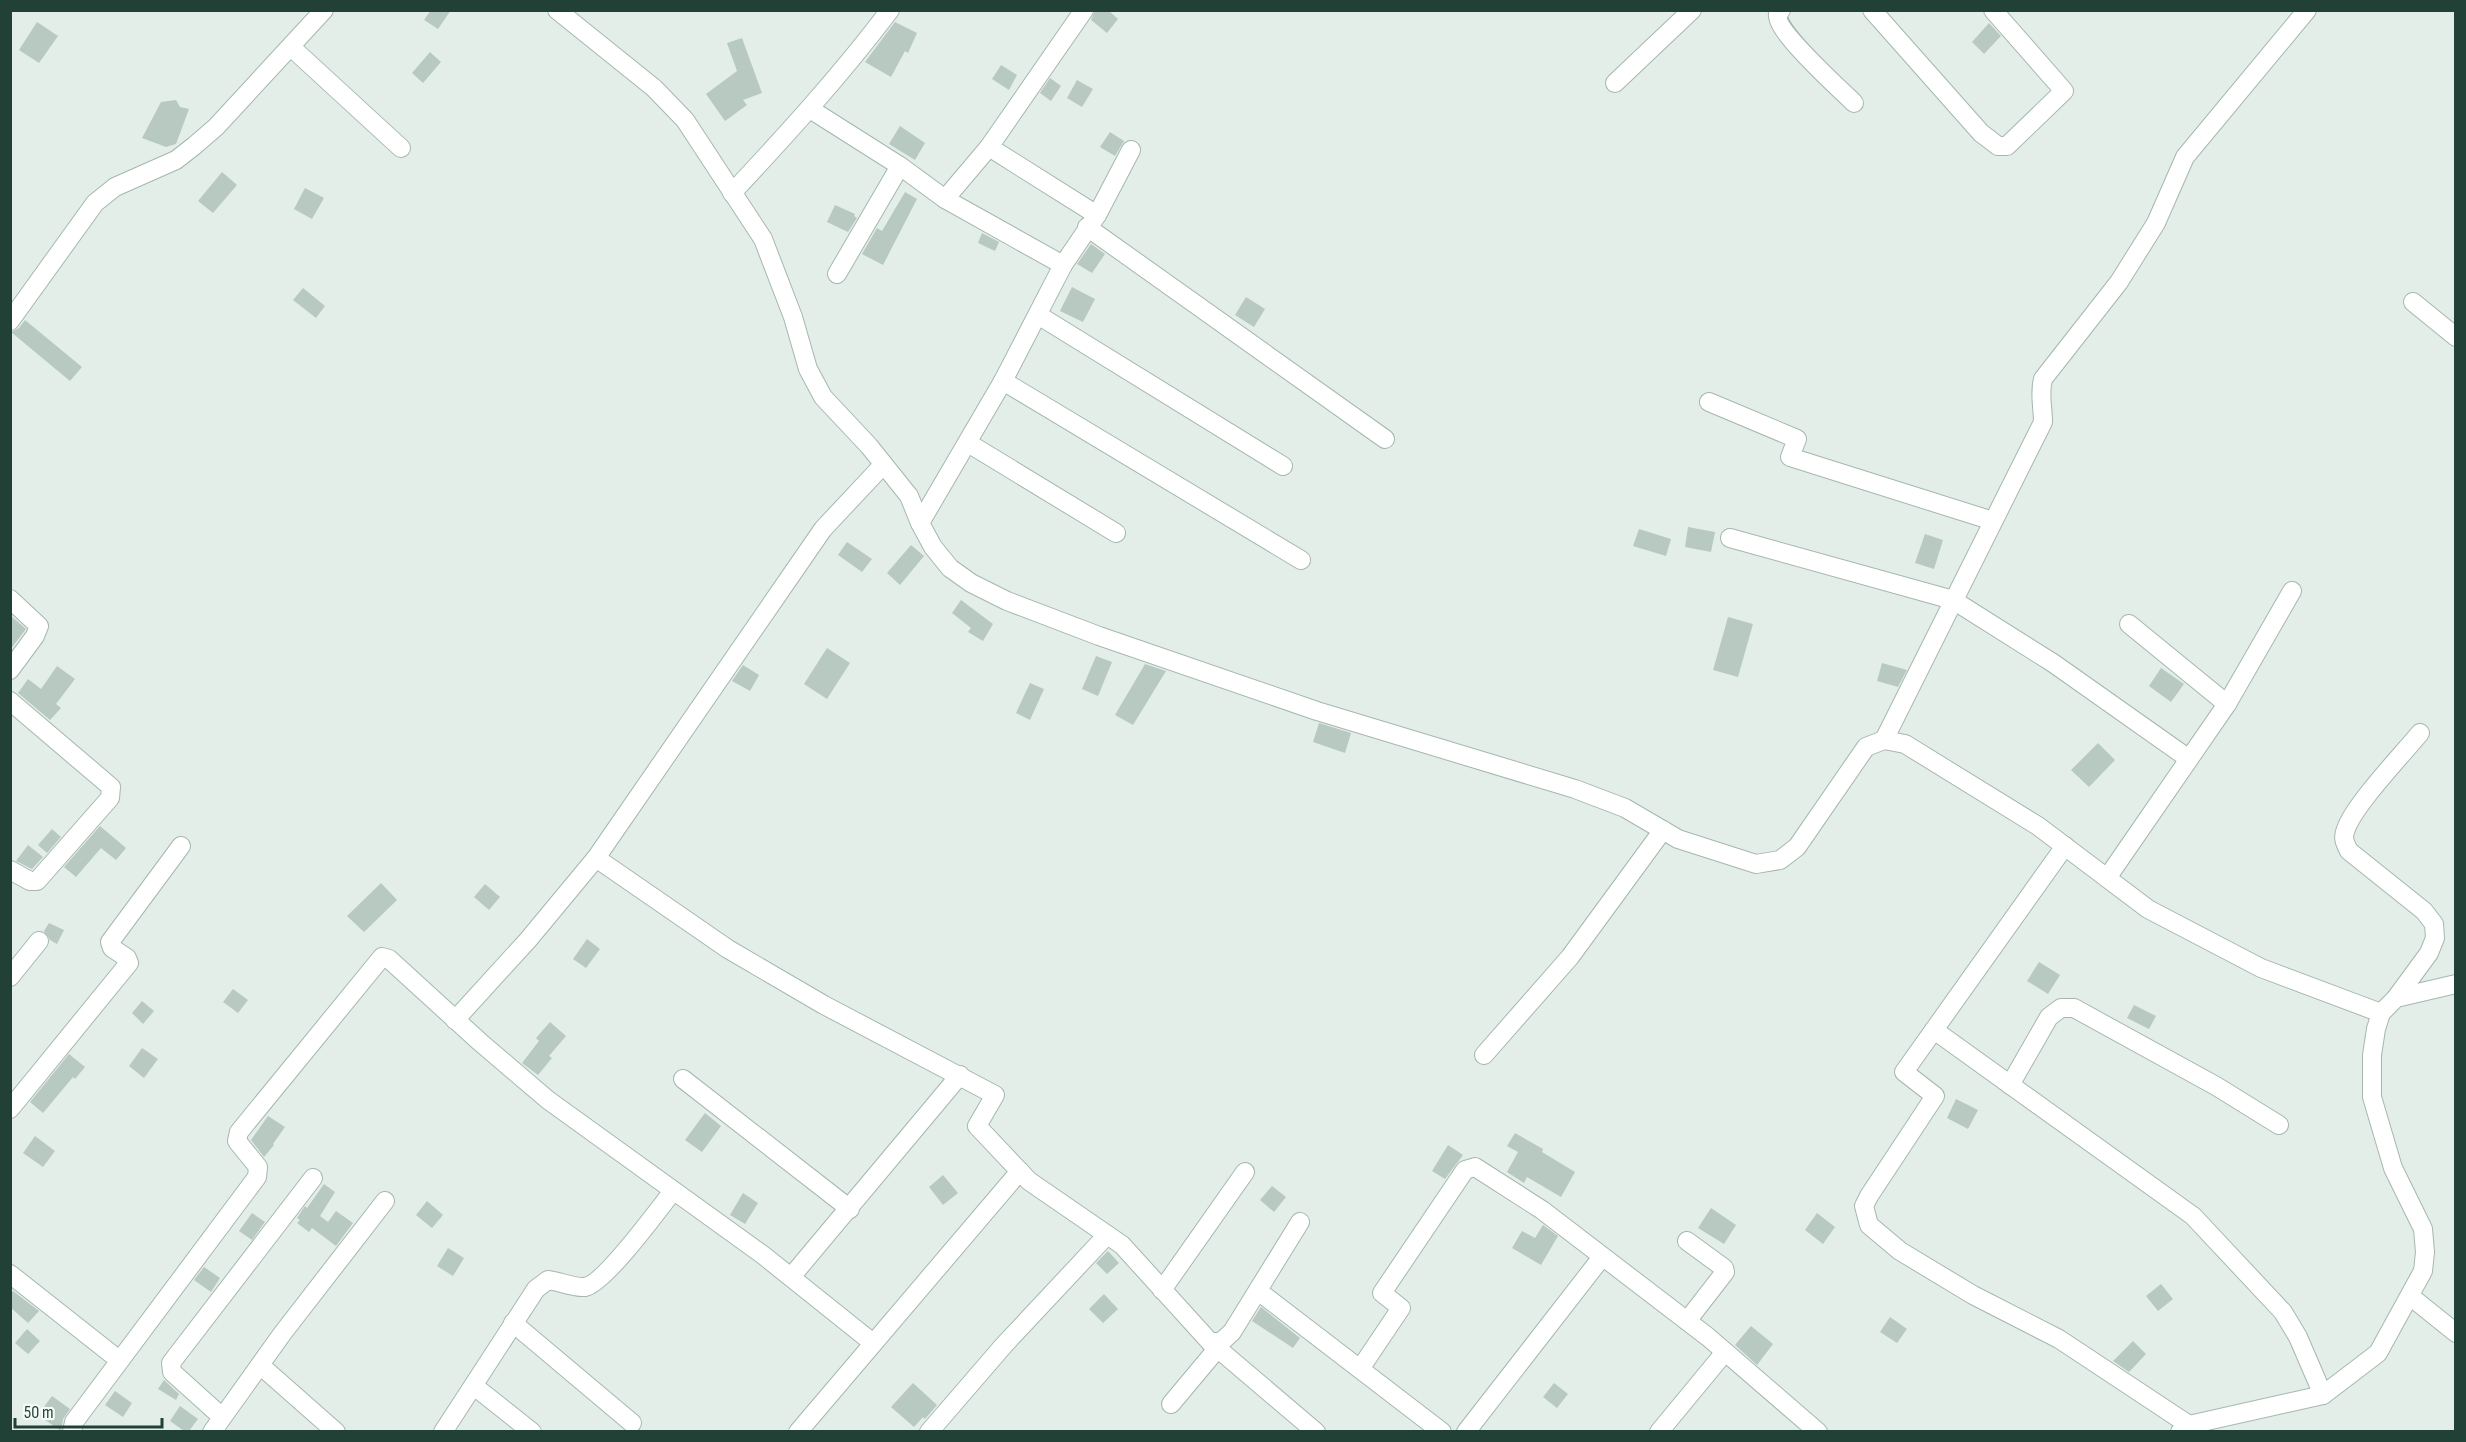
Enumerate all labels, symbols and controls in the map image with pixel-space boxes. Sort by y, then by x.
scale bar [15,1391,162,1429]
text: 50 m [24,1402,54,1423]

